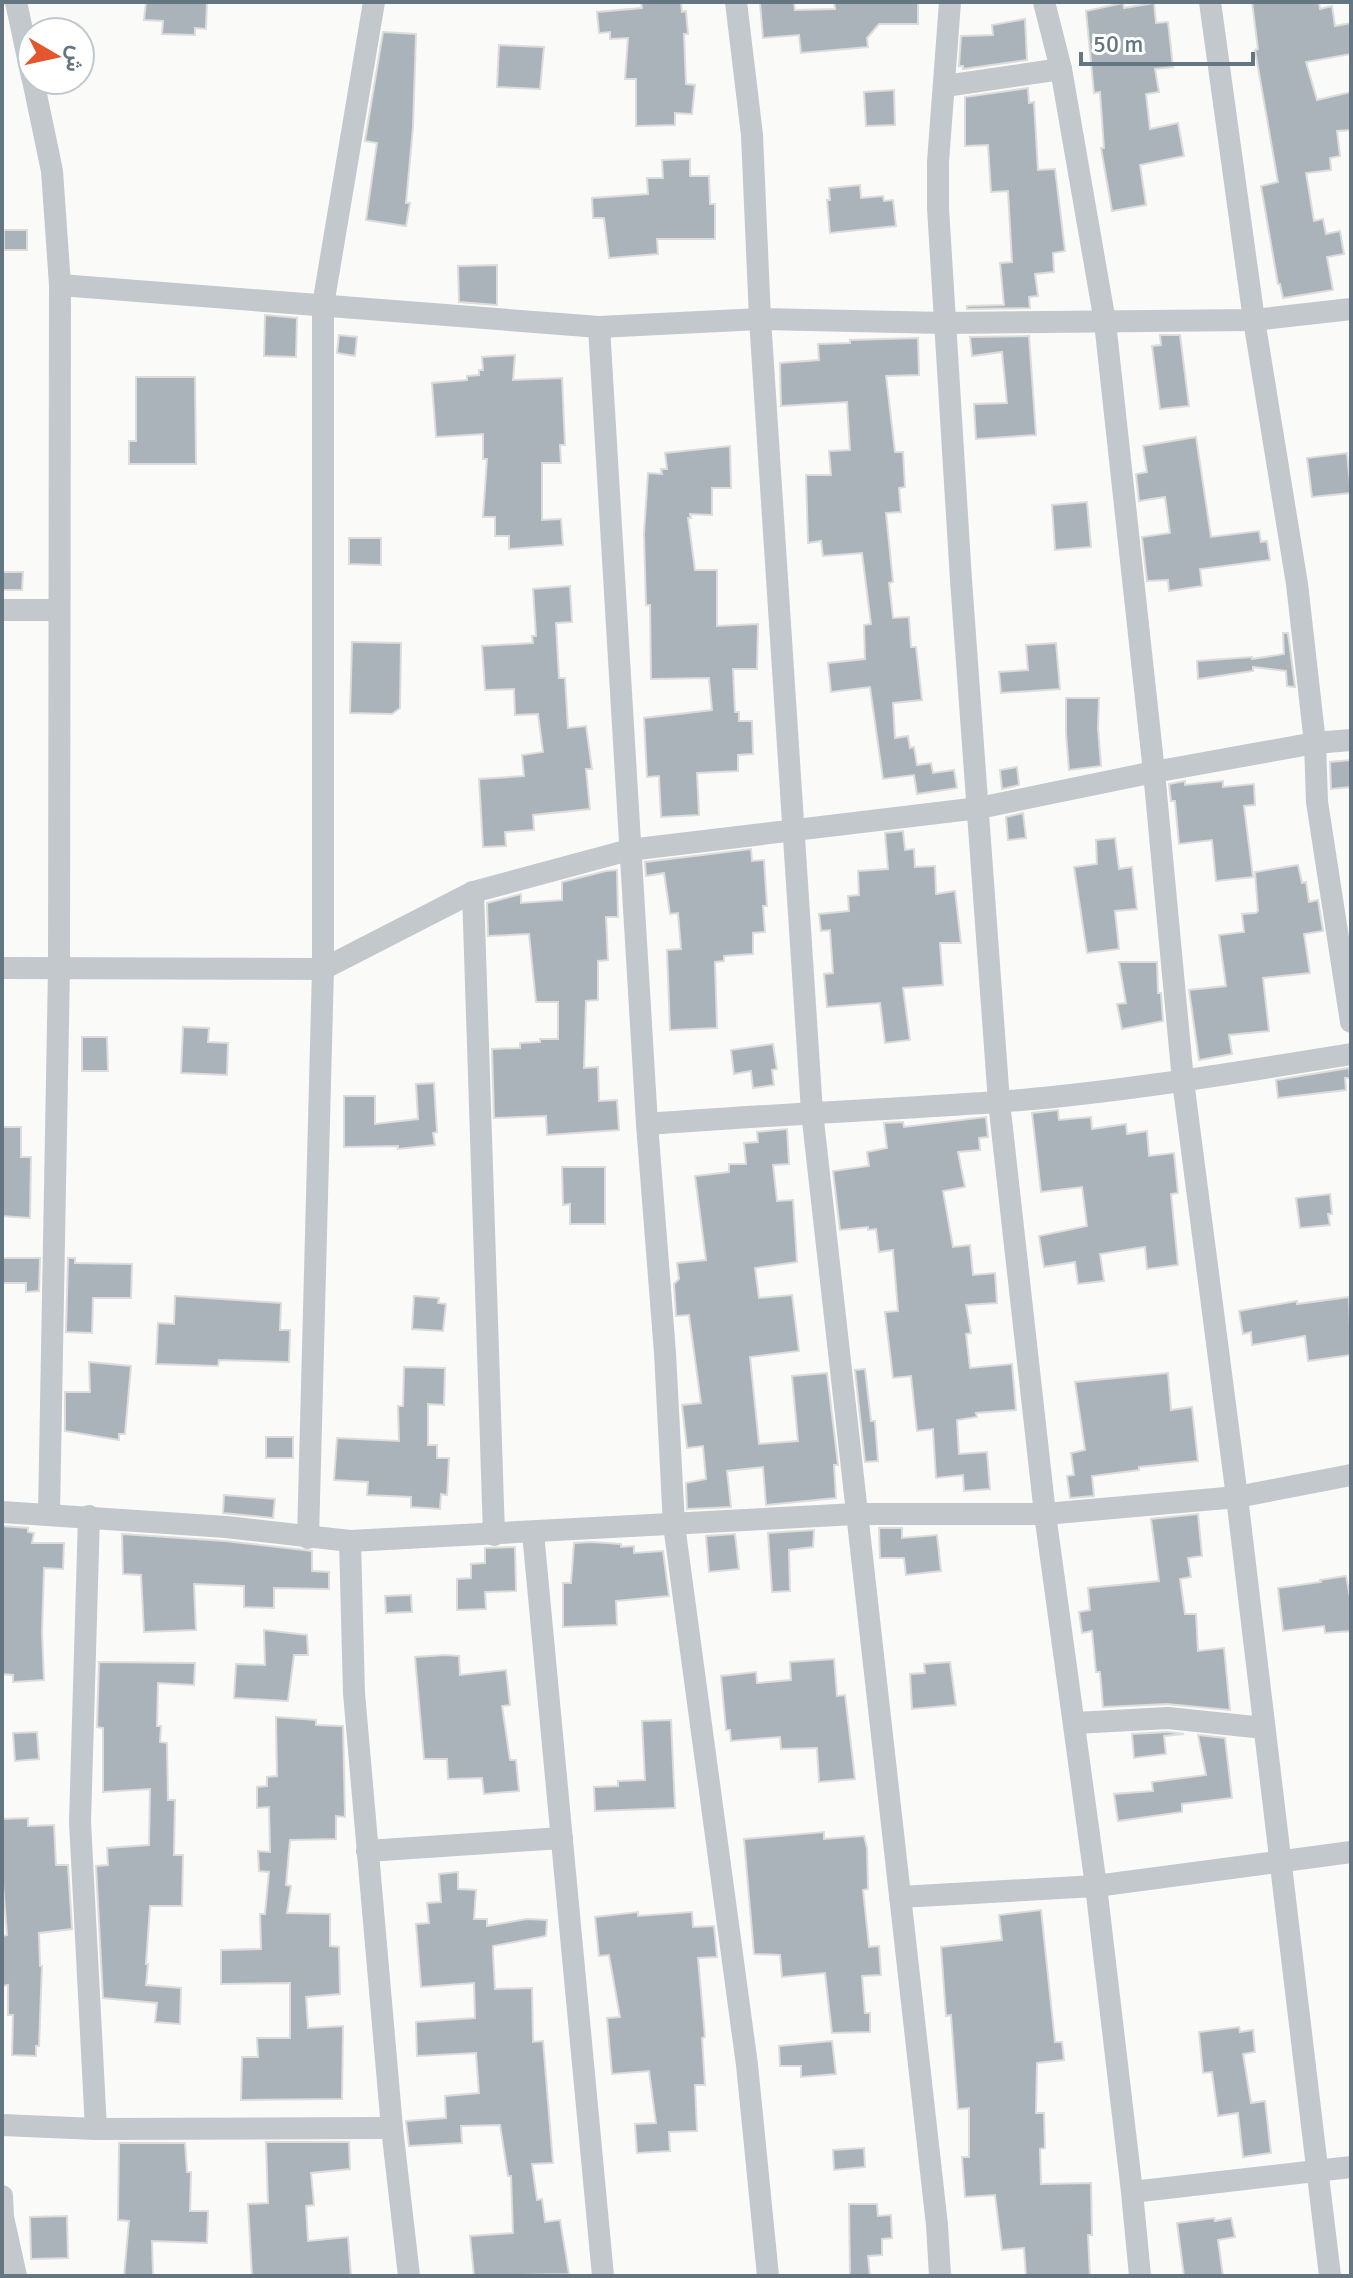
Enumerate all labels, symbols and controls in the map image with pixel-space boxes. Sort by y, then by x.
north arrow [16,16,96,96]
scale bar [1081,16,1253,66]
text: 50 m [1093,29,1143,59]
text: ش [60,44,91,74]

